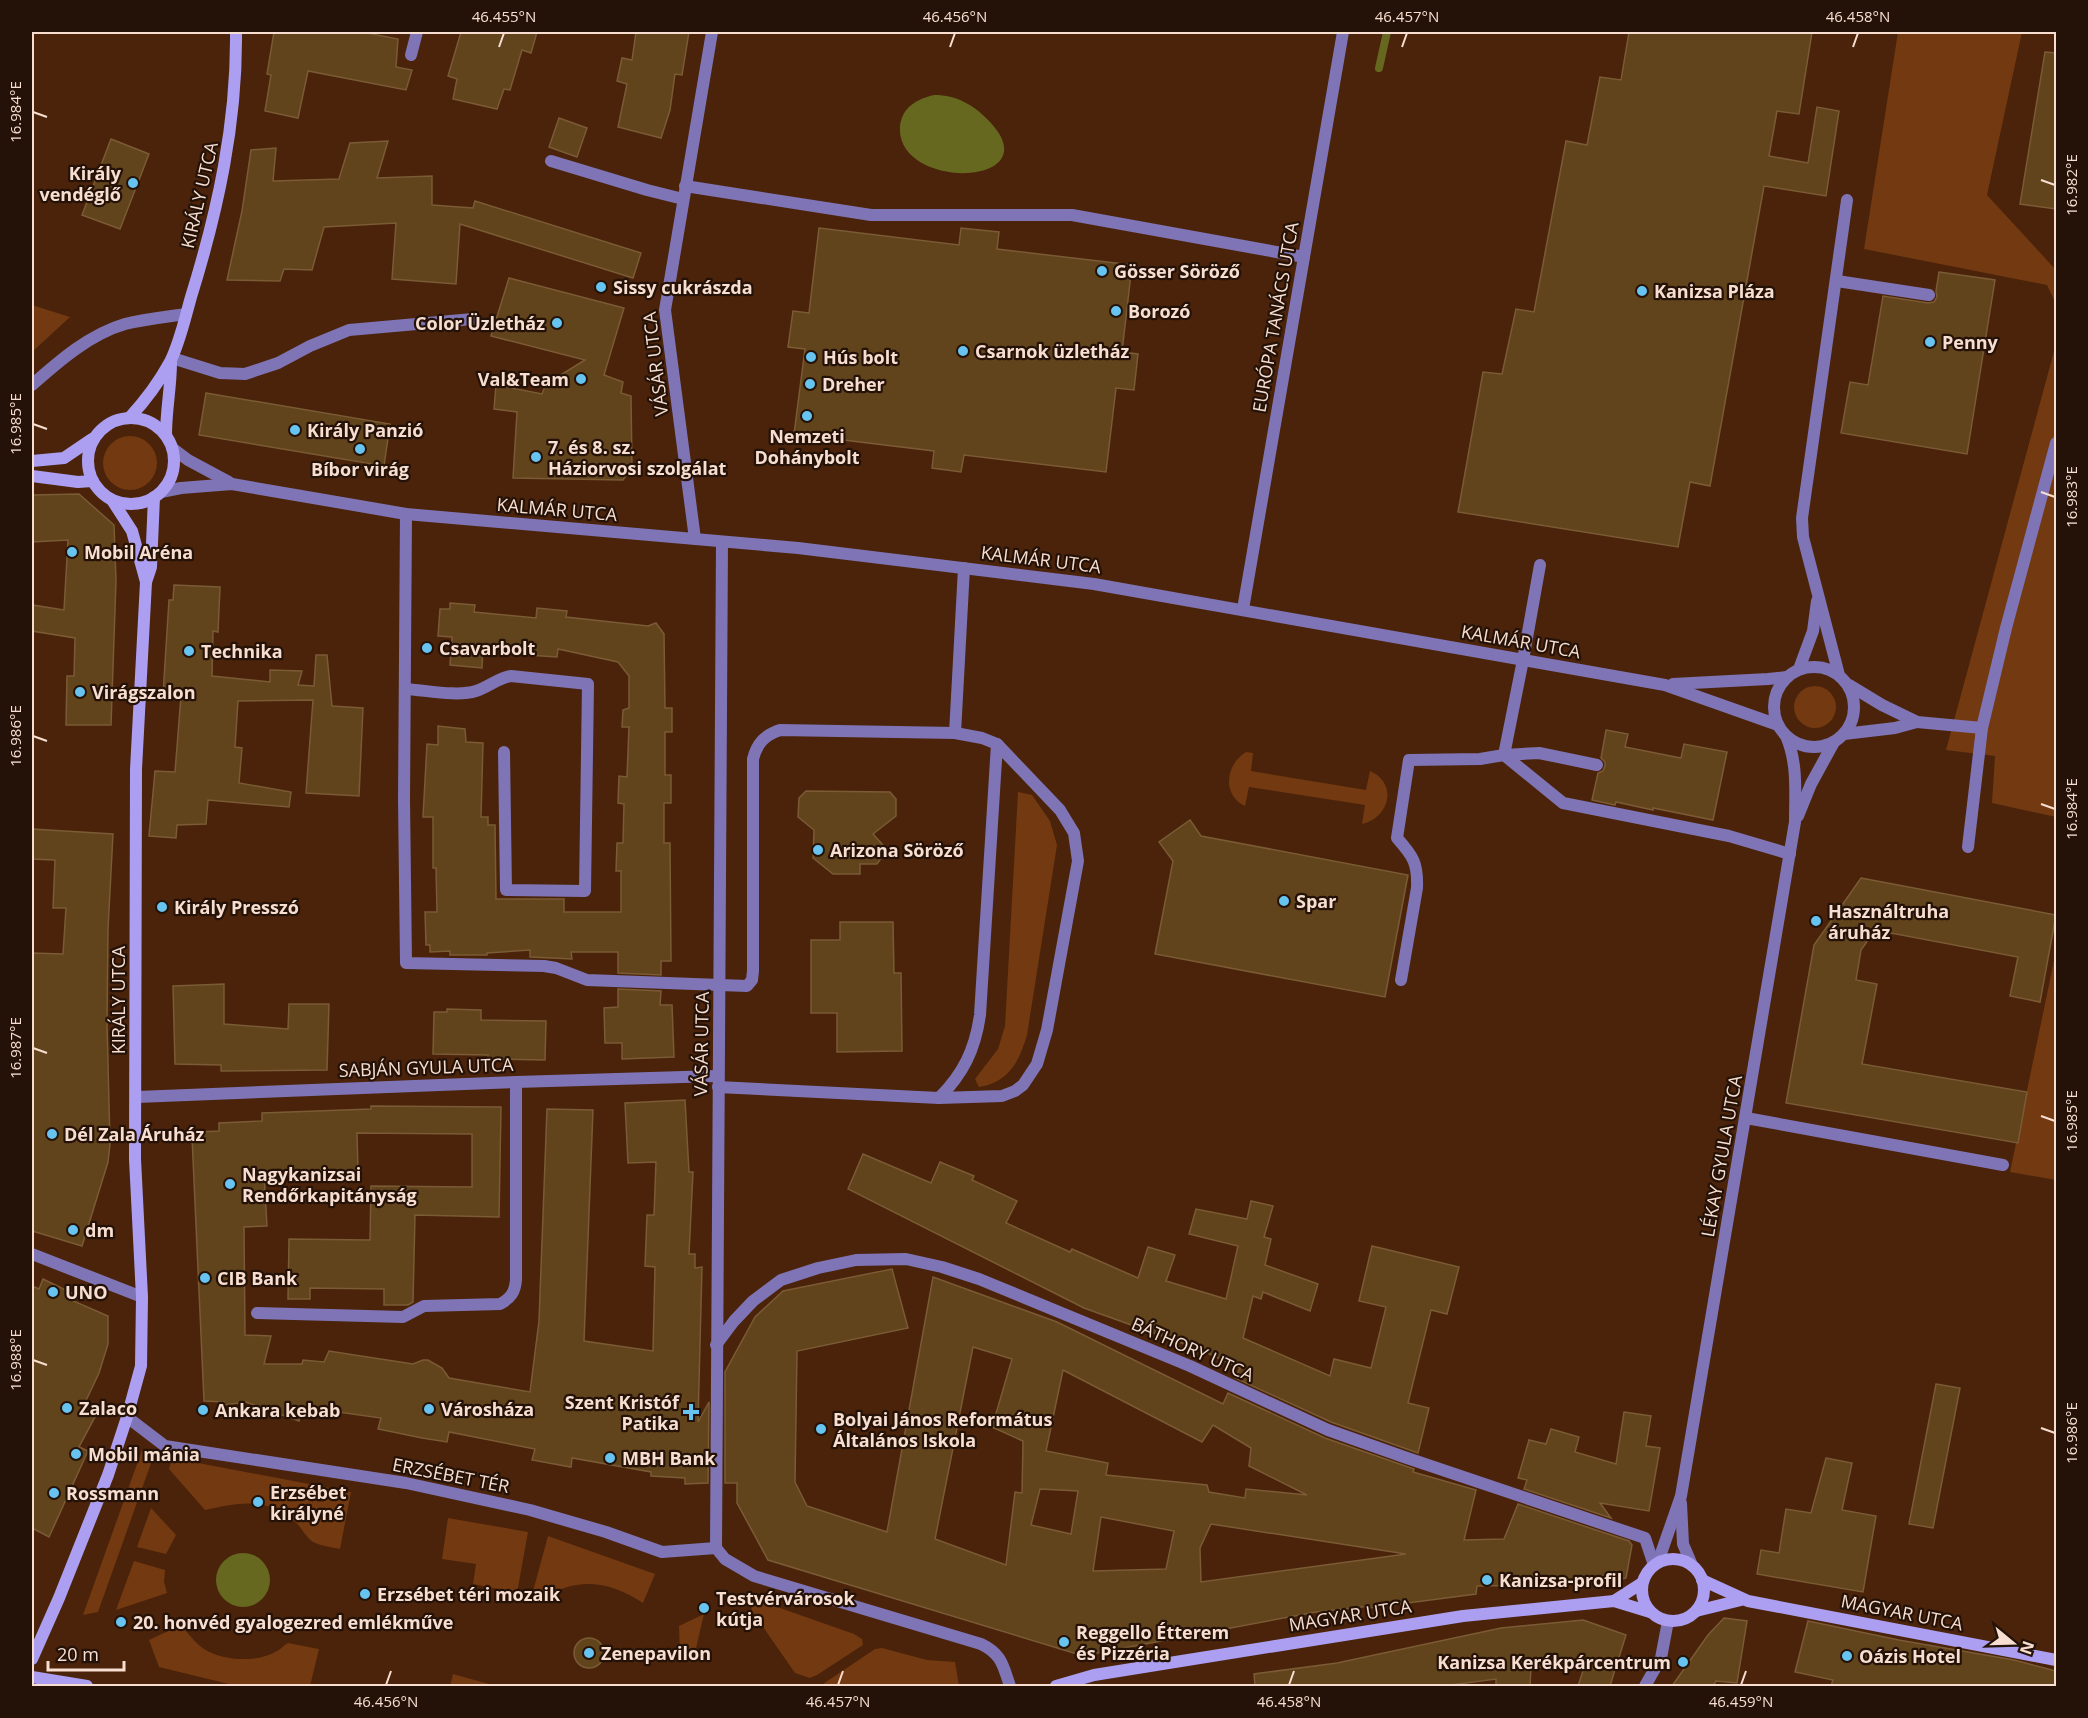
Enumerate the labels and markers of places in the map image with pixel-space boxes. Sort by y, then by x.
place label: Király vendéglő [39,161,122,206]
marker: Király vendéglő [126,176,140,190]
place label: Gösser Söröző [1114,259,1240,283]
marker: Gösser Söröző [1095,264,1109,278]
place label: Sissy cukrászda [613,275,753,299]
place label: Kanizsa Pláza [1654,279,1775,303]
marker: Sissy cukrászda [594,280,608,294]
marker: Kanizsa Pláza [1635,284,1649,298]
place label: Borozó [1128,299,1190,323]
marker: Borozó [1109,304,1123,318]
place label: Color Üzletház [415,311,545,335]
marker: Color Üzletház [550,316,564,330]
place label: Penny [1942,330,1999,354]
marker: Penny [1923,335,1937,349]
place label: Csarnok üzletház [975,339,1130,363]
marker: Csarnok üzletház [956,344,970,358]
place label: Hús bolt [823,345,898,369]
marker: Hús bolt [804,350,818,364]
place label: Val&Team [478,367,569,391]
marker: Val&Team [574,372,588,386]
place label: Dreher [822,372,885,396]
marker: Dreher [803,377,817,391]
marker: Nemzeti Dohánybolt [800,409,814,423]
place label: Király Panzió [307,418,423,442]
marker: Király Panzió [288,423,302,437]
place label: Nemzeti Dohánybolt [754,424,860,469]
place label: 7. és 8. sz. Háziorvosi szolgálat [548,435,727,480]
marker: Bíbor virág [353,442,367,456]
marker: 7. és 8. sz. Háziorvosi szolgálat [529,450,543,464]
place label: Bíbor virág [311,457,409,481]
place label: Mobil Aréna [84,540,193,564]
marker: Mobil Aréna [65,545,79,559]
place label: Csavarbolt [439,636,536,660]
place label: Technika [201,639,283,663]
marker: Csavarbolt [420,641,434,655]
marker: Technika [182,644,196,658]
place label: Virágszalon [92,680,195,704]
marker: Virágszalon [73,685,87,699]
place label: Arizona Söröző [830,838,964,862]
marker: Arizona Söröző [811,843,825,857]
place label: Spar [1296,889,1336,913]
marker: Spar [1277,894,1291,908]
place label: Király Presszó [174,895,299,919]
place label: Használtruha áruház [1828,899,1949,944]
marker: Király Presszó [155,900,169,914]
marker: Használtruha áruház [1809,914,1823,928]
place label: Dél Zala Áruház [64,1122,205,1146]
marker: Dél Zala Áruház [45,1127,59,1141]
place label: Nagykanizsai Rendőrkapitányság [242,1162,417,1207]
marker: Nagykanizsai Rendőrkapitányság [223,1177,237,1191]
place label: dm [85,1218,114,1242]
marker: dm [66,1223,80,1237]
place label: CIB Bank [217,1266,298,1290]
marker: CIB Bank [198,1271,212,1285]
place label: UNO [65,1280,108,1304]
marker: UNO [46,1285,60,1299]
place label: Szent Kristóf Patika [565,1390,680,1435]
place label: Zalaco [79,1396,137,1420]
place label: Városháza [441,1397,534,1421]
place label: Ankara kebab [215,1398,340,1422]
marker: Zalaco [60,1401,74,1415]
marker: Városháza [422,1402,436,1416]
marker: Ankara kebab [196,1403,210,1417]
marker: Szent Kristóf Patika [684,1405,698,1419]
place label: Bolyai János Református Általános Iskola [833,1407,1052,1452]
marker: Bolyai János Református Általános Iskola [814,1422,828,1436]
place label: Mobil mánia [88,1442,200,1466]
place label: MBH Bank [622,1446,716,1470]
marker: Mobil mánia [69,1447,83,1461]
marker: MBH Bank [603,1451,617,1465]
place label: Erzsébet királyné [270,1480,347,1525]
place label: Rossmann [66,1481,159,1505]
marker: Rossmann [47,1486,61,1500]
marker: Erzsébet királyné [251,1495,265,1509]
place label: Kanizsa-profil [1499,1568,1622,1592]
marker: Kanizsa-profil [1480,1573,1494,1587]
place label: Erzsébet téri mozaik [377,1582,561,1606]
place label: Testvérvárosok kútja [716,1586,855,1631]
marker: Erzsébet téri mozaik [358,1587,372,1601]
marker: Testvérvárosok kútja [697,1601,711,1615]
place label: 20. honvéd gyalogezred emlékműve [133,1610,454,1634]
marker: 20. honvéd gyalogezred emlékműve [114,1615,128,1629]
place label: Reggello Étterem és Pizzéria [1076,1620,1229,1665]
marker: Reggello Étterem és Pizzéria [1057,1635,1071,1649]
place label: Zenepavilon [601,1641,711,1665]
place label: Oázis Hotel [1859,1644,1961,1668]
marker: Zenepavilon [582,1646,596,1660]
marker: Oázis Hotel [1840,1649,1854,1663]
place label: Kanizsa Kerékpárcentrum [1437,1650,1671,1674]
marker: Kanizsa Kerékpárcentrum [1676,1655,1690,1669]

